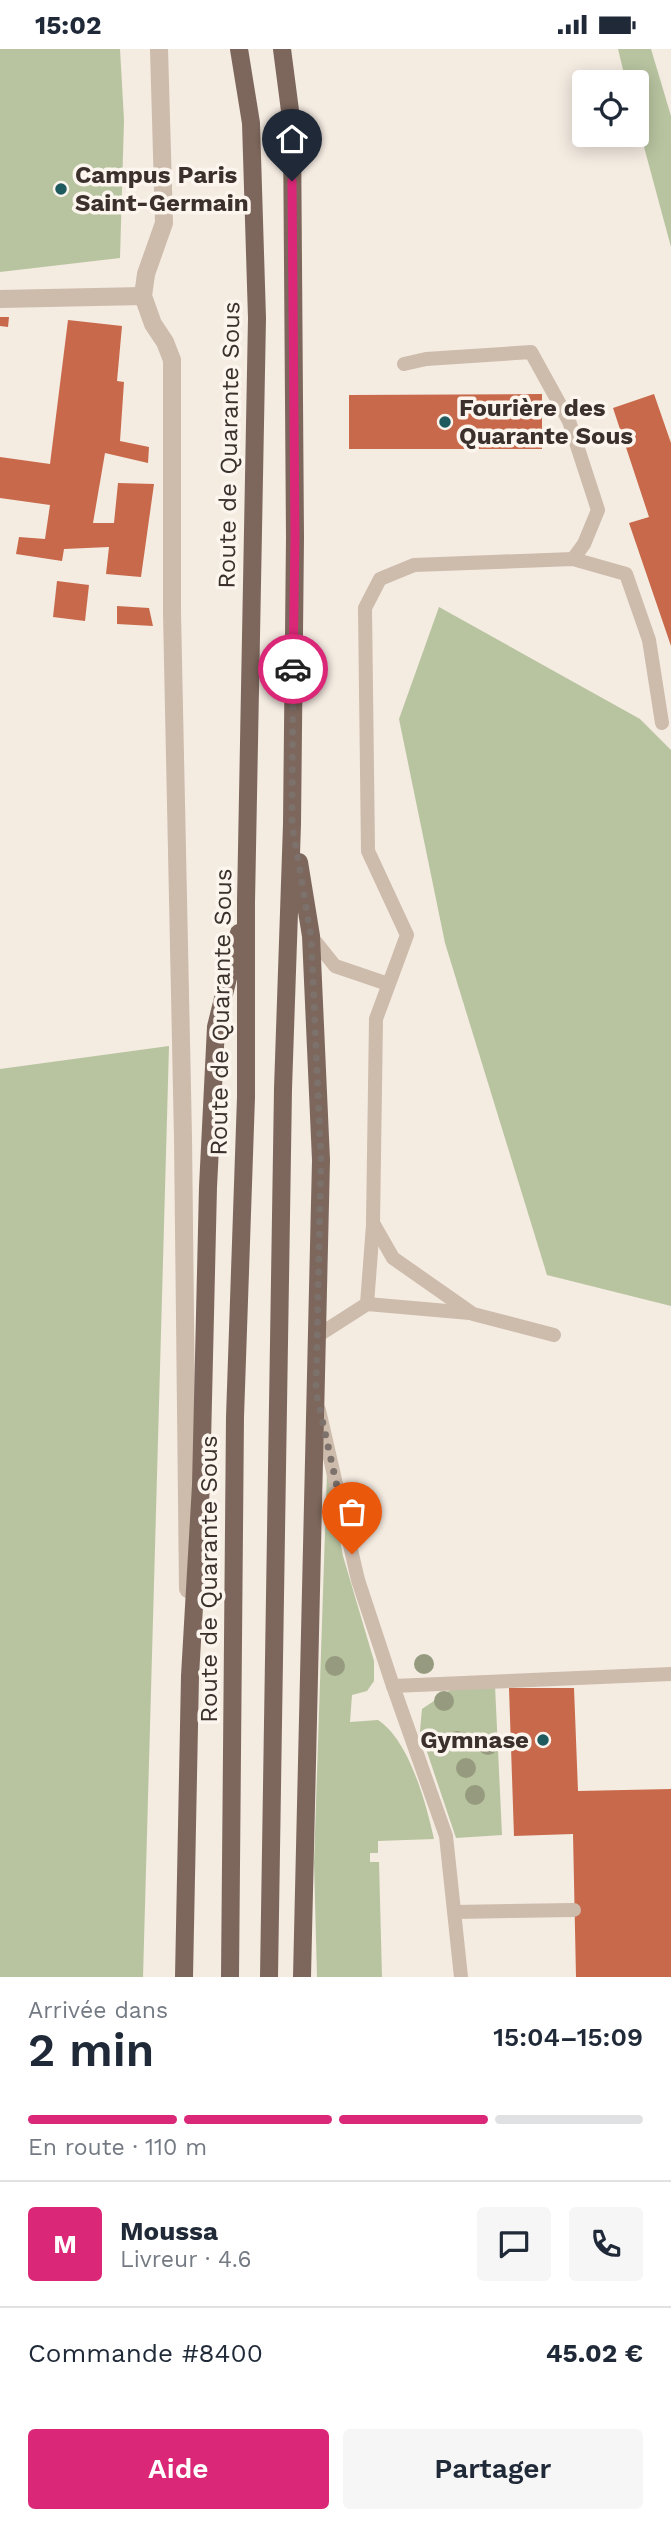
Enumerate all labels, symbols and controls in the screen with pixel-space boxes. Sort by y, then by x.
text: 15:02 [35,10,101,40]
map controls [572,70,649,147]
button: locate [572,70,649,147]
pin [262,109,322,181]
icon: home [273,120,311,158]
place label: Campus Paris Saint-Germain [75,161,249,217]
marker: Campus Paris Saint-Germain [53,181,69,197]
street label: Route de Quarante Sous [212,301,246,589]
place label: Fourière des Quarante Sous [459,394,633,450]
marker: Fourière des Quarante Sous [437,414,453,430]
courier [258,634,328,704]
icon: car [274,650,312,688]
street label: Route de Quarante Sous [204,868,238,1156]
street label: Route de Quarante Sous [195,1435,223,1723]
pin [322,1482,382,1554]
icon: bag [333,1493,371,1531]
place label: Gymnase [420,1726,529,1754]
marker: Gymnase [535,1732,551,1748]
text: Arrivée dans [28,1997,168,2024]
text: 15:04–15:09 [493,2022,643,2052]
text: 2 min [28,2023,154,2077]
text: En route · 110 m [28,2134,207,2161]
button: chat [477,2207,551,2281]
button: phone [569,2207,643,2281]
text: Moussa [120,2216,218,2246]
text: M [53,2229,77,2259]
text: Livreur · 4.6 [120,2246,252,2273]
text: Commande #8400 [28,2338,263,2368]
text: 45.02 € [546,2338,643,2368]
button: Aide [28,2429,329,2509]
button: Partager [343,2429,643,2509]

